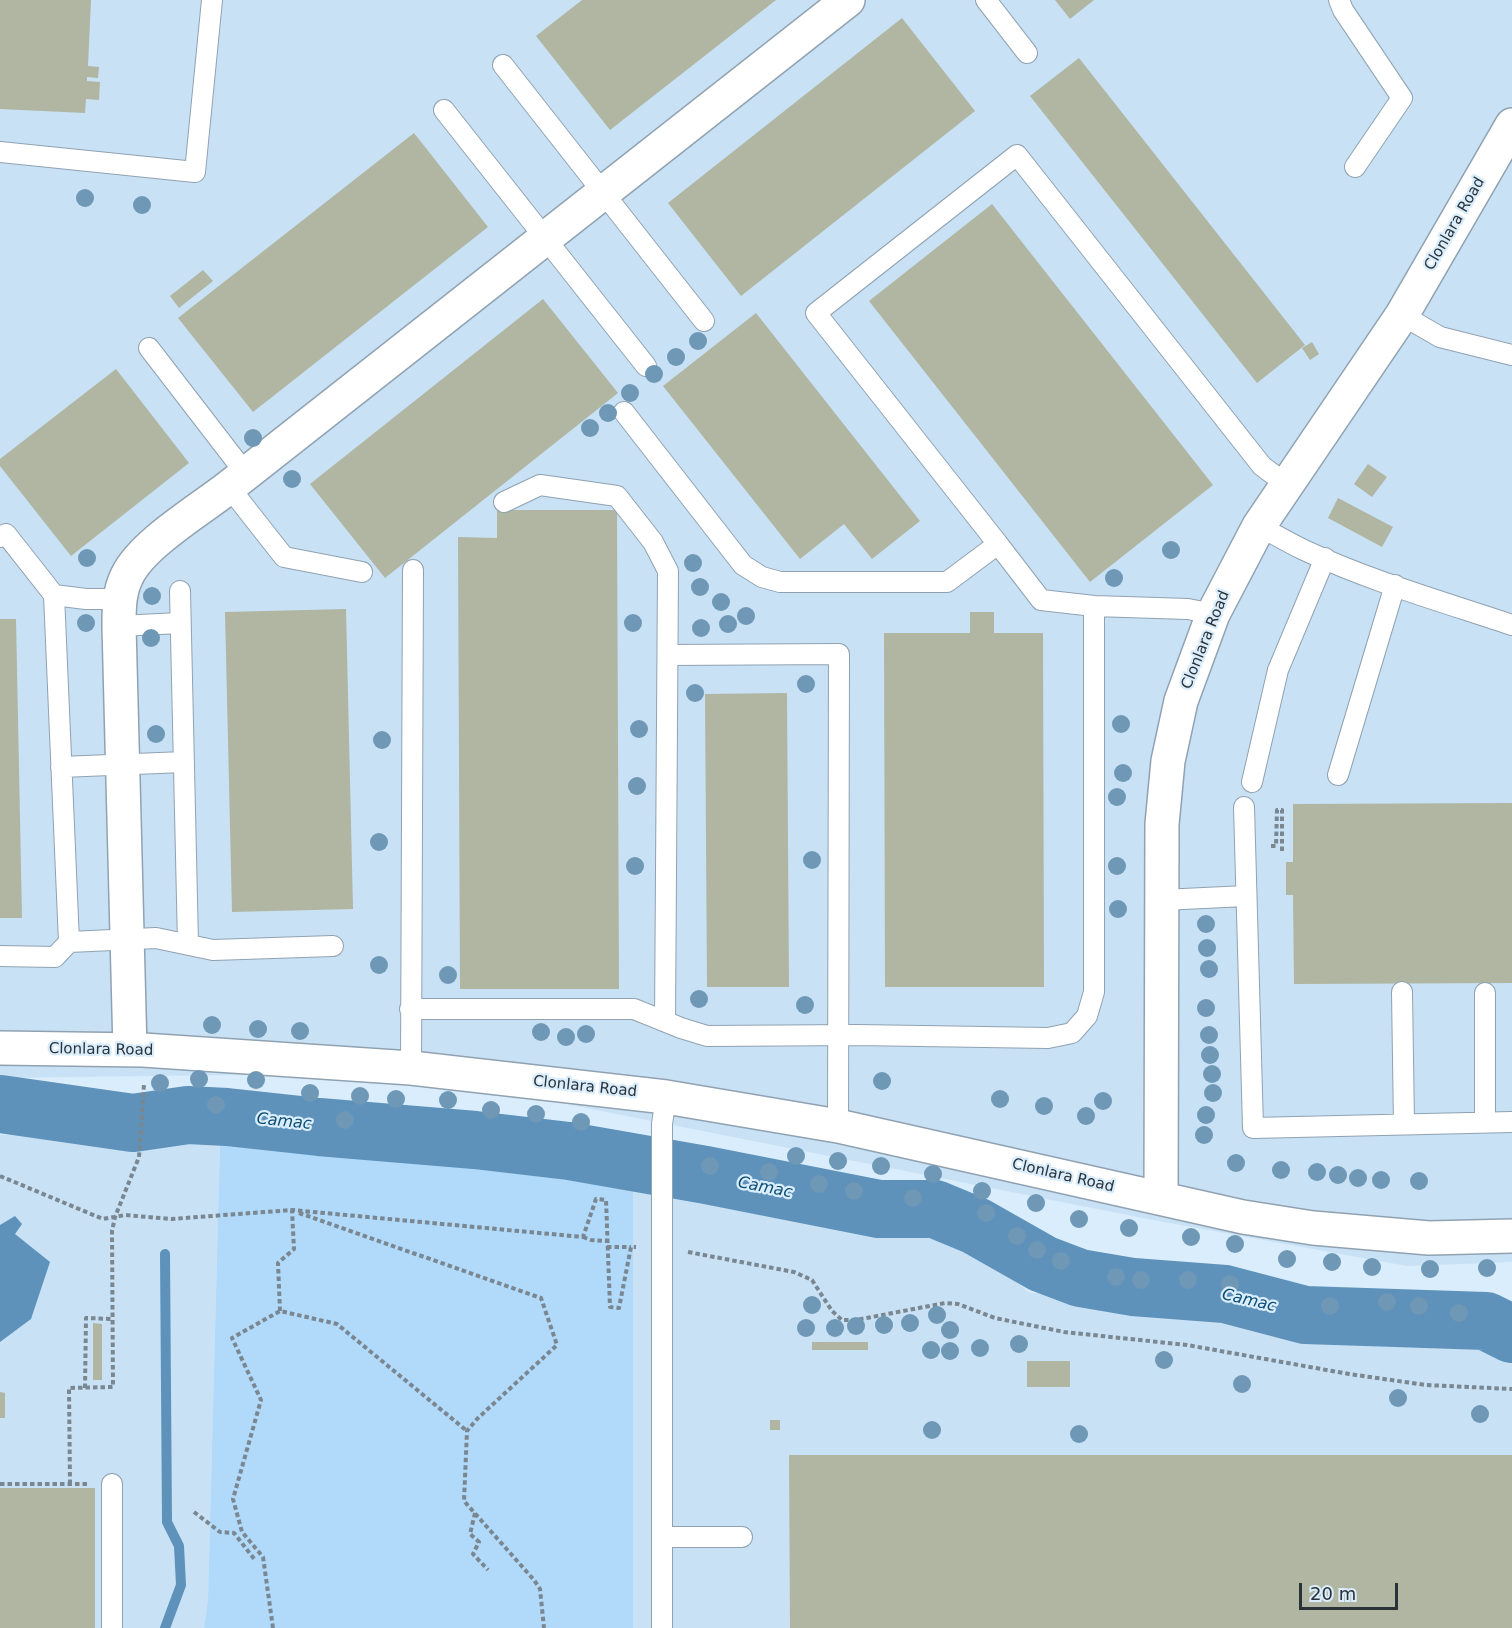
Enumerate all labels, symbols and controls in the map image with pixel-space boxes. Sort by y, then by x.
street label: Clonlara Road [1421,174,1489,274]
street label: Clonlara Road [1178,588,1234,692]
street label: Clonlara Road [49,1040,153,1060]
street label: Clonlara Road [532,1073,638,1101]
water label: Camac [256,1110,312,1134]
street label: Clonlara Road [1010,1155,1116,1197]
water label: Camac [736,1173,794,1203]
water label: Camac [1220,1285,1278,1317]
scale bar [1302,1571,1401,1609]
text: 20 m [1310,1583,1356,1604]

